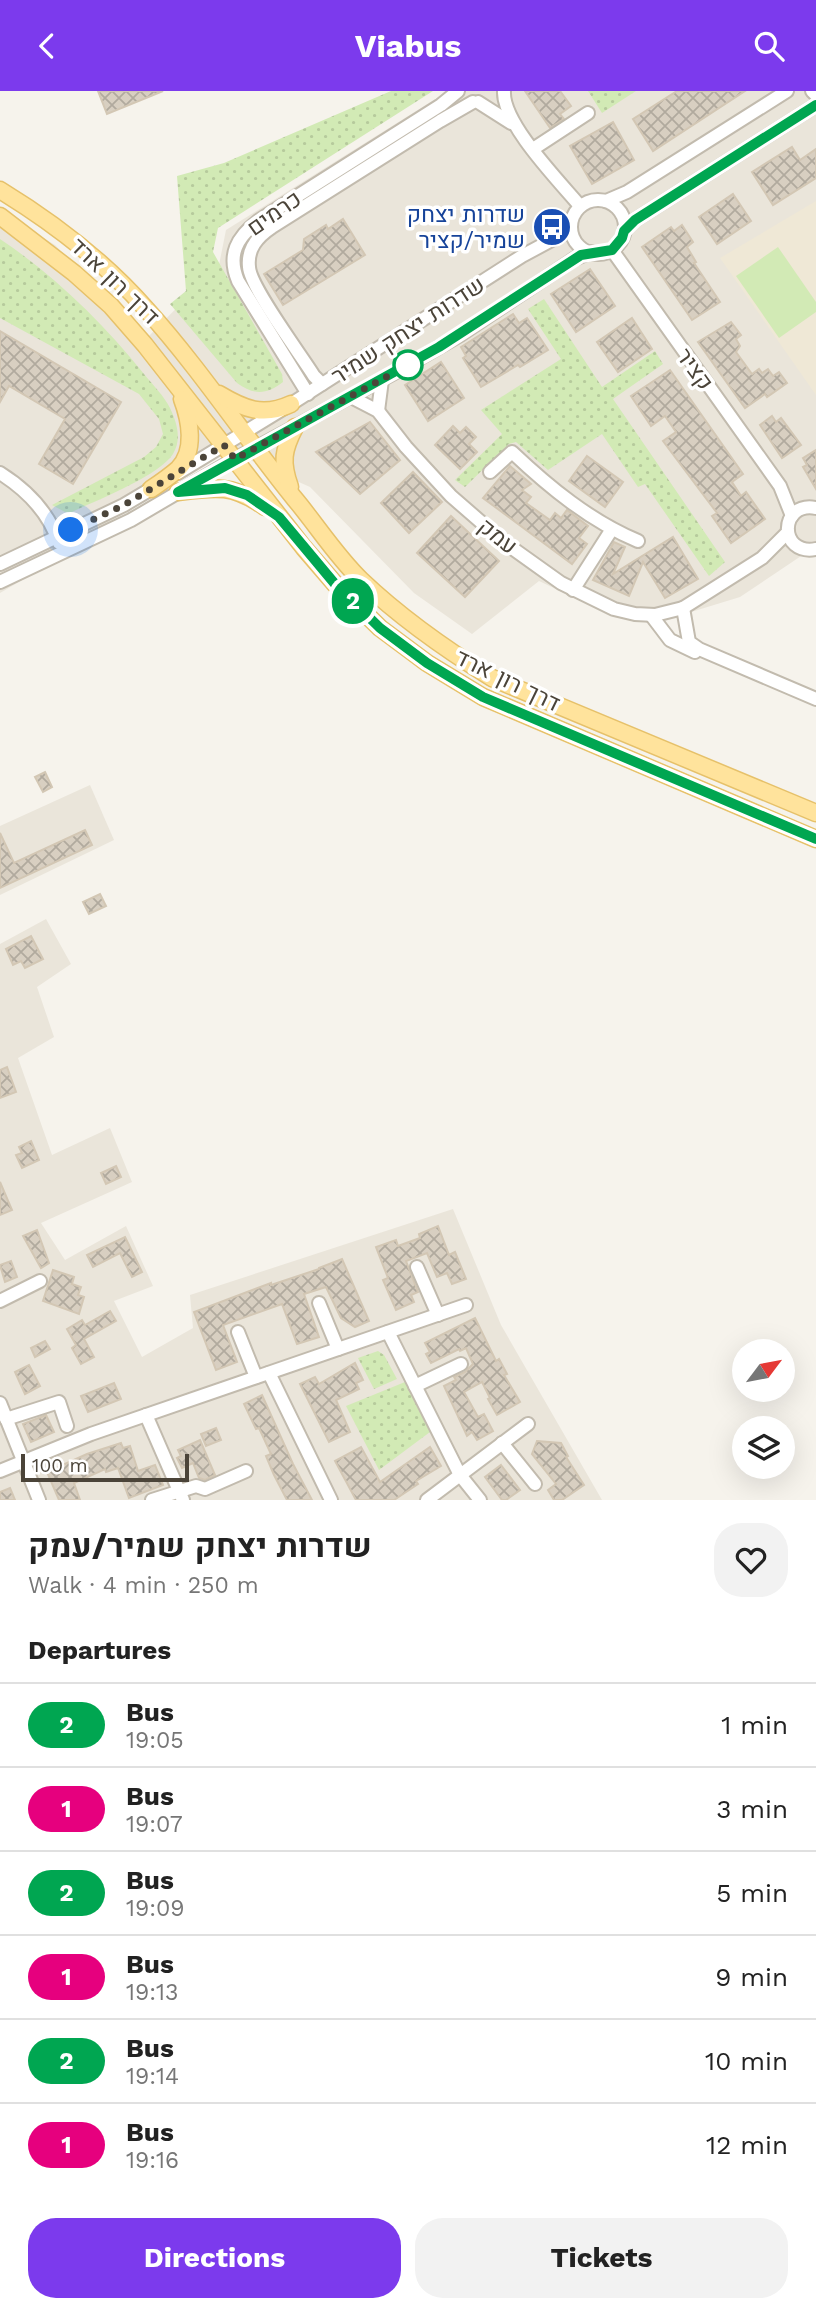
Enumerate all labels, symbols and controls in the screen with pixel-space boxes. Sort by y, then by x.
icon: back [28,27,66,65]
text: Viabus [355,27,461,65]
icon: search [750,27,788,65]
street label: כרמים [242,185,307,242]
place label: שדרות יצחק שמיר/קציר [407,201,525,254]
bus stop icon: שדרות יצחק שמיר/קציר [531,206,573,248]
street label: דרך רון ארד [65,232,165,330]
street label: שדרות יצחק שמיר [327,271,490,390]
street label: קציר [670,343,719,395]
unlabelled marker [393,350,423,380]
your location [53,512,88,547]
street label: עמק [473,513,523,560]
line badge: 2 [330,578,376,624]
text: 2 [346,587,360,615]
street label: דרך רון ארד [451,644,565,717]
north arrow [732,1339,794,1402]
map controls [732,1339,795,1479]
button: layers [732,1416,795,1479]
scale bar [21,1451,189,1483]
text: 100 m [32,1454,88,1477]
button: heart [714,1523,788,1597]
text: שדרות יצחק שמיר/עמק [28,1526,372,1565]
text: Walk · 4 min · 250 m [28,1572,259,1599]
text: Departures [28,1635,171,1665]
text: Bus [126,1697,174,1727]
text: 1 min [721,1710,788,1740]
text: 2 [59,1711,74,1739]
text: 19:05 [126,1727,184,1754]
text: Bus [126,1781,174,1811]
text: 3 min [716,1794,788,1824]
text: 1 [61,1795,72,1823]
text: 19:07 [126,1811,183,1838]
text: Bus [126,1865,174,1895]
text: 5 min [716,1878,788,1908]
text: 2 [59,1879,74,1907]
text: 19:09 [126,1895,184,1922]
text: Bus [126,1949,174,1979]
text: 9 min [715,1962,788,1992]
text: 1 [61,1963,72,1991]
text: 19:13 [126,1979,178,2006]
text: Bus [126,2033,174,2063]
text: 10 min [705,2046,788,2076]
text: 2 [59,2047,74,2075]
text: 19:14 [126,2063,179,2090]
text: Bus [126,2117,174,2147]
text: 12 min [706,2130,788,2160]
text: 1 [61,2131,72,2159]
text: 19:16 [126,2147,179,2174]
button: Directions [28,2218,401,2298]
button: Tickets [415,2218,788,2298]

